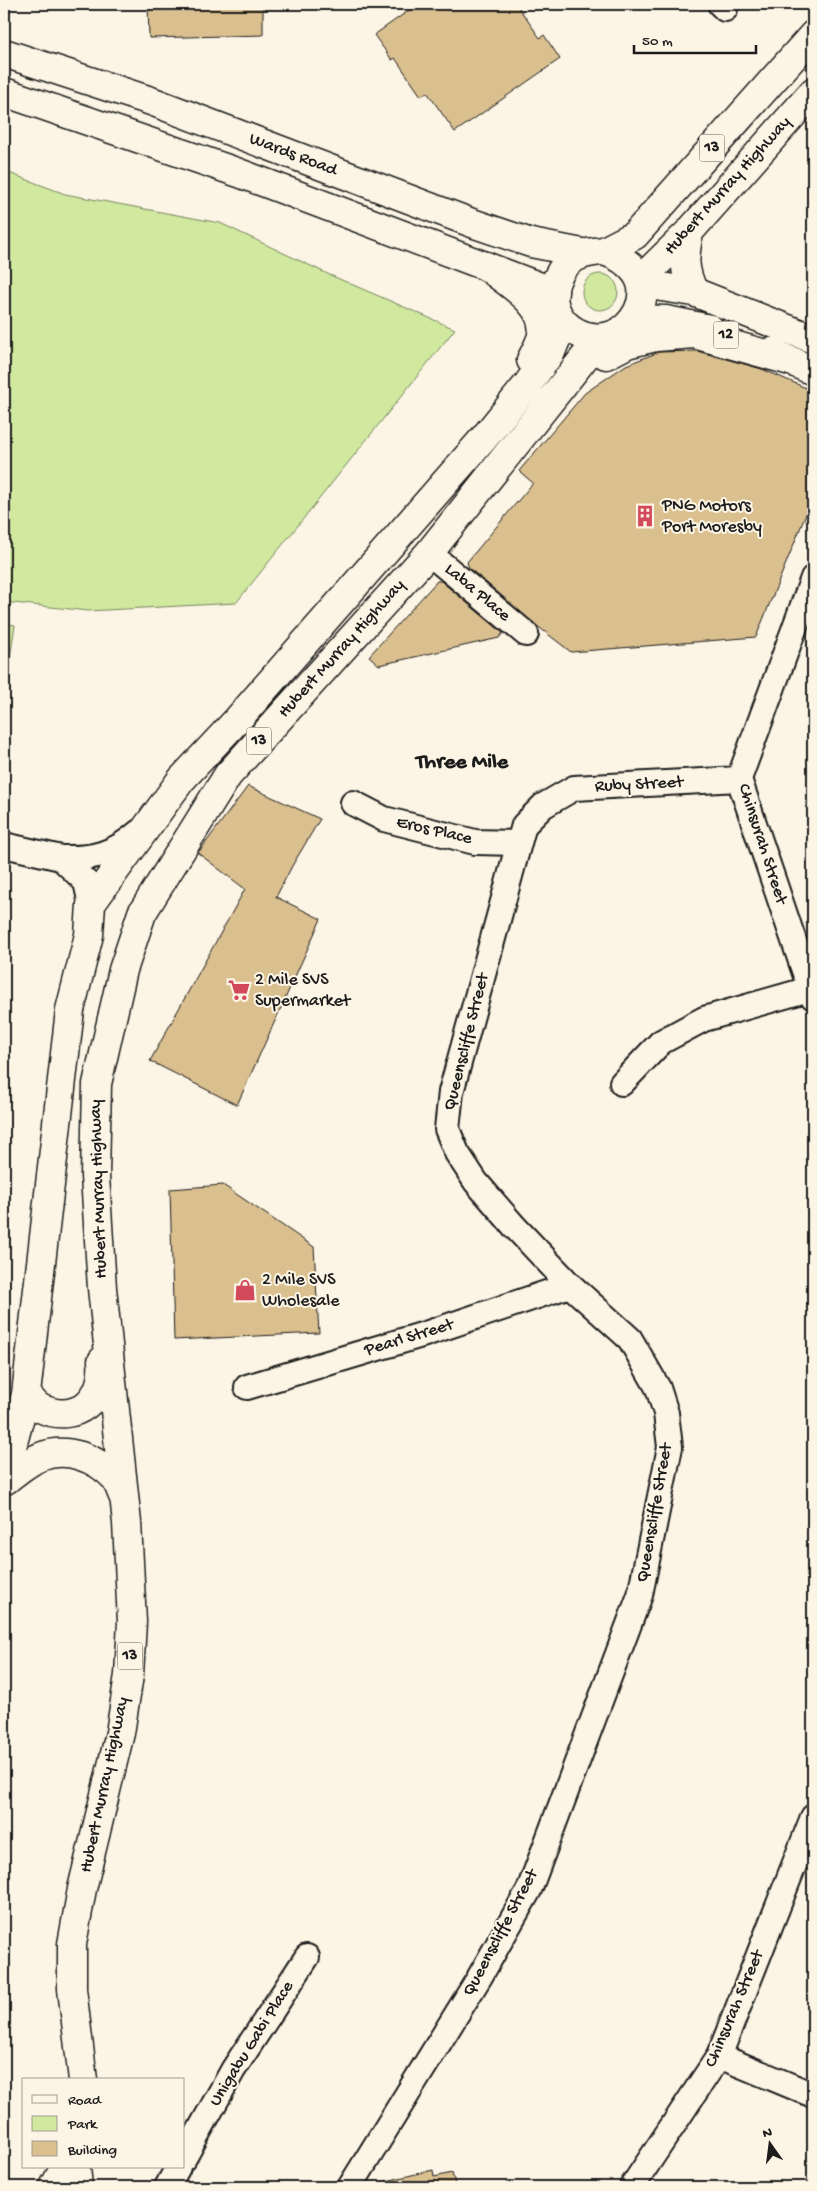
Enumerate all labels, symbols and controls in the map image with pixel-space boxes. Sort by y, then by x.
scale bar [634,22,757,54]
text: 50 m [642,33,673,51]
street label: Hubert Murray Highway [660,112,796,260]
street label: Wards Road [246,129,341,182]
road number: 13 [700,134,724,162]
road number: 12 [714,322,738,348]
place label: PNG Motors Port Moresby [661,496,762,538]
building icon: PNG Motors Port Moresby [632,503,658,529]
street label: Laba Place [440,559,515,627]
street label: Hubert Murray Highway [274,575,410,723]
road number: 13 [246,728,272,754]
district label: Three Mile [414,750,509,776]
street label: Ruby Street [594,772,685,798]
street label: Chinsurah Street [733,781,792,908]
street label: Eros Place [394,812,475,850]
place label: 2 Mile SVS Supermarket [255,970,352,1012]
street label: Queenscliffe Street [440,970,495,1113]
supermarket icon: 2 Mile SVS Supermarket [226,977,252,1003]
street label: Hubert Murray Highway [85,1099,113,1279]
place label: 2 Mile SVS Wholesale [262,1270,340,1312]
shop icon: 2 Mile SVS Wholesale [232,1277,258,1303]
street label: Pearl Street [361,1314,458,1362]
street label: Queenscliffe Street [632,1440,678,1584]
road number: 13 [118,1642,142,1670]
street label: Hubert Murray Highway [76,1695,134,1875]
street label: Queenscliffe Street [459,1864,544,2000]
street label: Chinsurah Street [701,1946,770,2071]
street label: Unigabu Gabi Place [205,1977,299,2110]
legend [22,2078,185,2168]
text: Road [68,2092,102,2110]
text: Park [67,2116,98,2134]
north arrow [744,2118,794,2168]
text: N [761,2124,774,2143]
text: Building [67,2142,117,2160]

